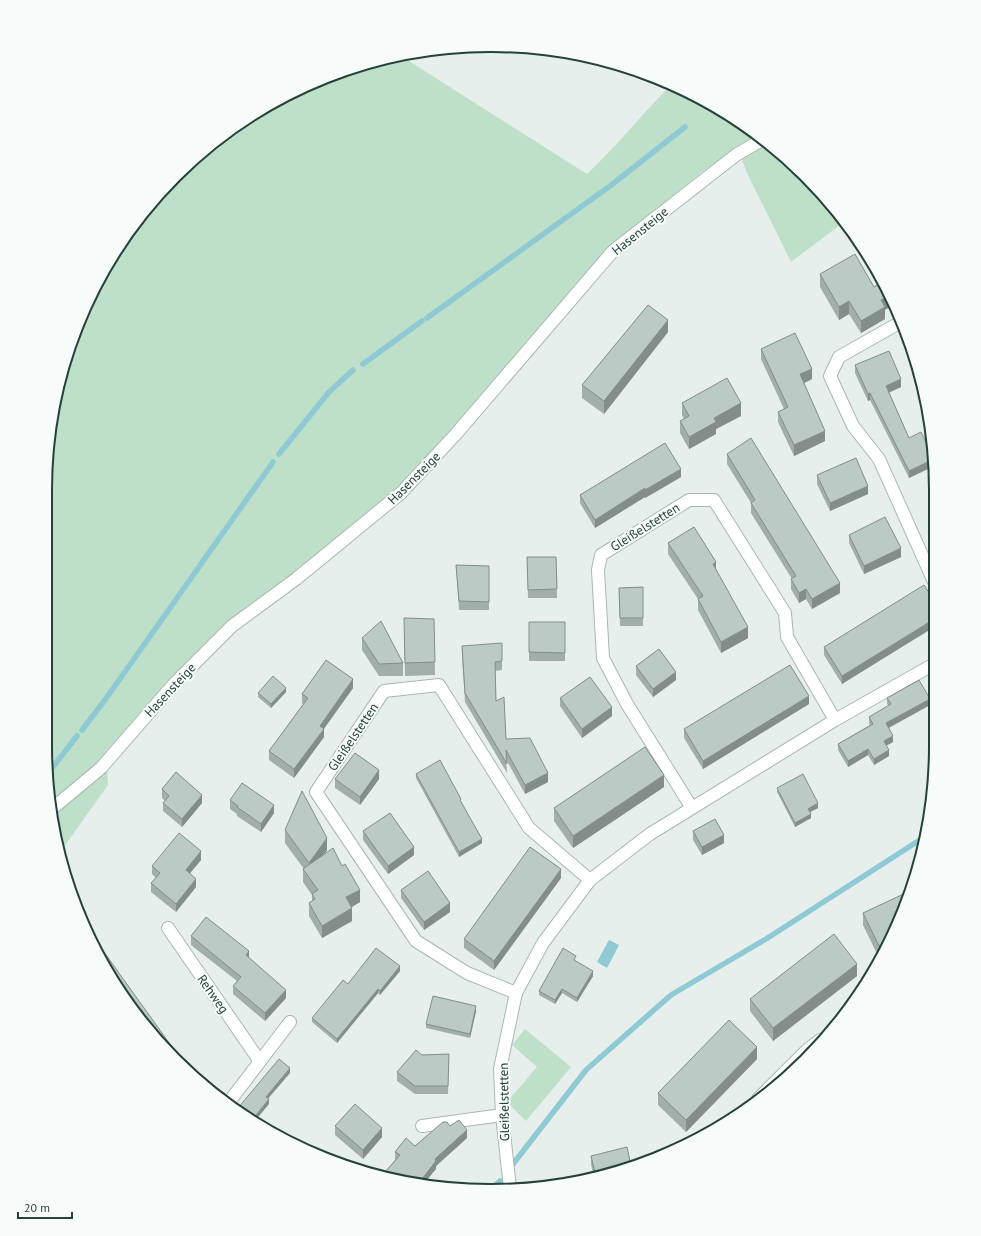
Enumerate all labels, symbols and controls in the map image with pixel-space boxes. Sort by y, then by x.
street label: Hasensteige [608,203,672,259]
street label: Hasensteige [384,448,444,508]
street label: Gleißelstetten [607,499,683,555]
street label: Hasensteige [141,659,199,721]
street label: Gleißelstetten [324,700,382,774]
street label: Rehweg [194,971,232,1017]
street label: Gleißelstetten [495,1063,513,1141]
scale bar [18,1194,72,1220]
text: 20 m [24,1200,50,1215]

